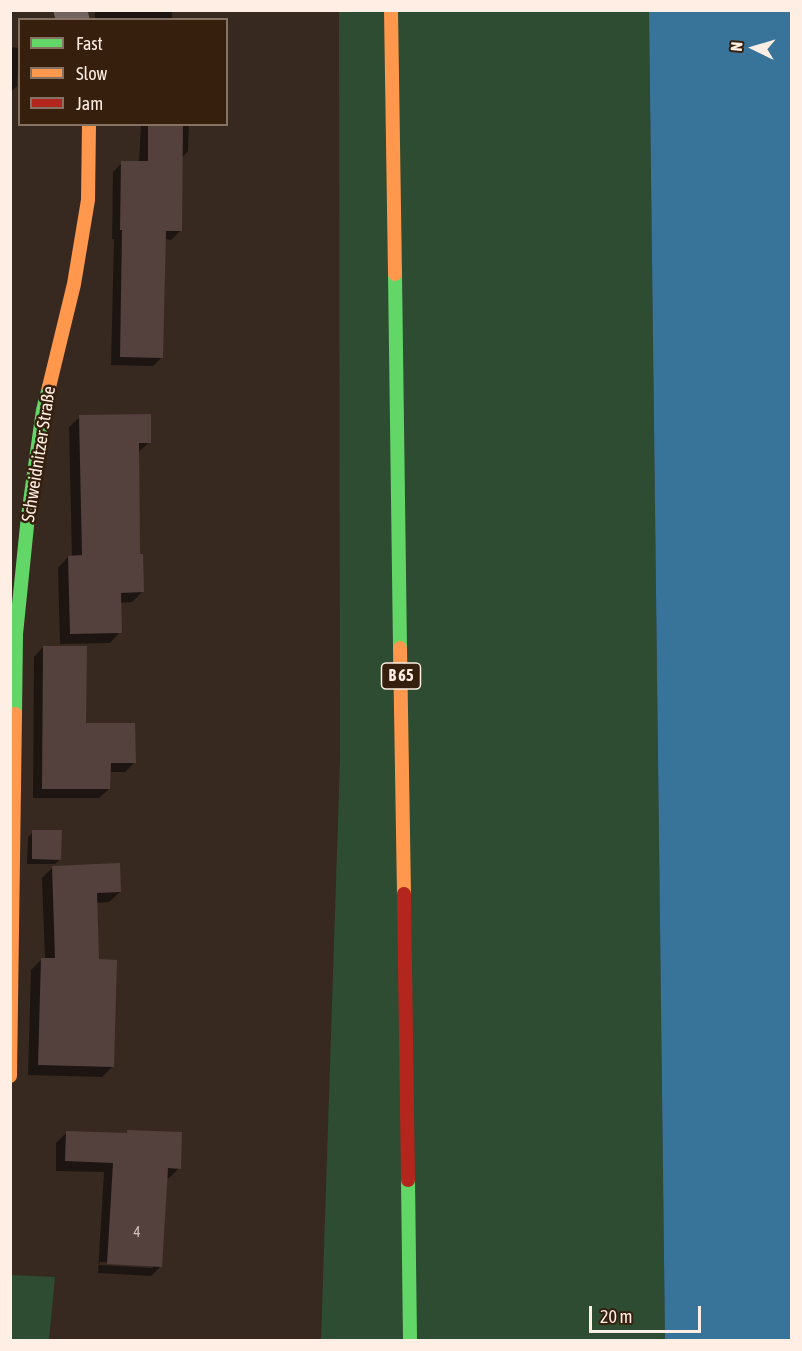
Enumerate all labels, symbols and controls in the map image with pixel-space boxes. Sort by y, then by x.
legend [18,18,228,126]
north arrow [724,18,784,78]
text: Fast [76,33,103,54]
text: N [727,41,745,52]
text: Slow [76,63,107,84]
text: Jam [76,93,103,114]
street label: Schweidnitzer Straße [18,384,60,524]
road number: B 65 [382,663,420,689]
house number: 4 [133,1223,141,1241]
scale bar [592,1294,704,1332]
text: 20 m [600,1306,632,1327]

